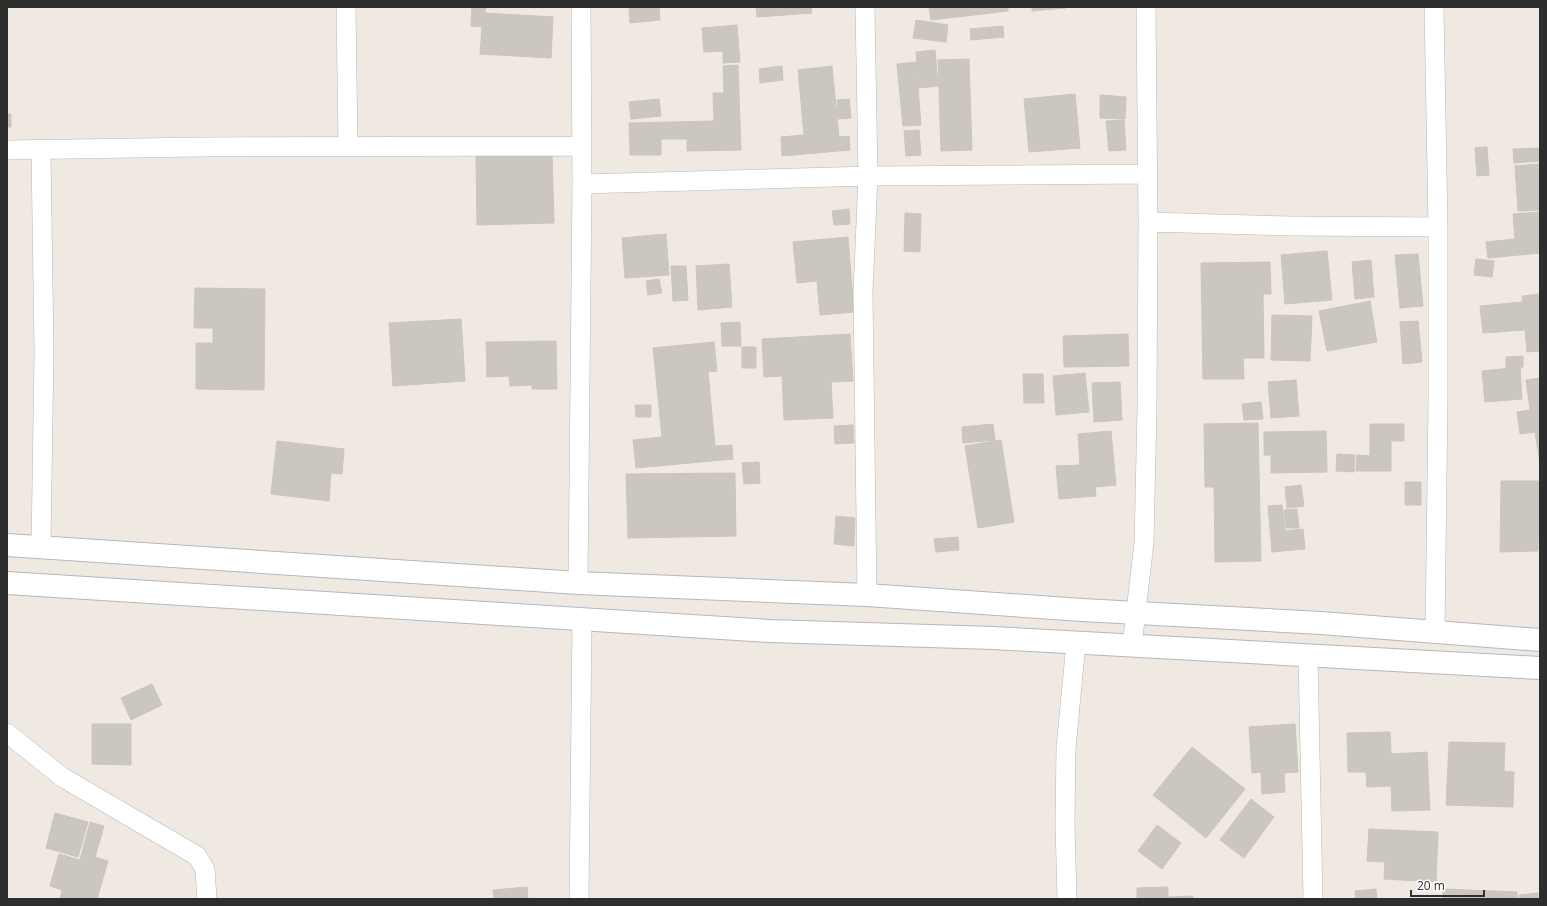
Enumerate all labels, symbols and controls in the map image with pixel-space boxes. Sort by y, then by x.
scale bar [1411,872,1484,898]
text: 20 m [1417,877,1445,894]

